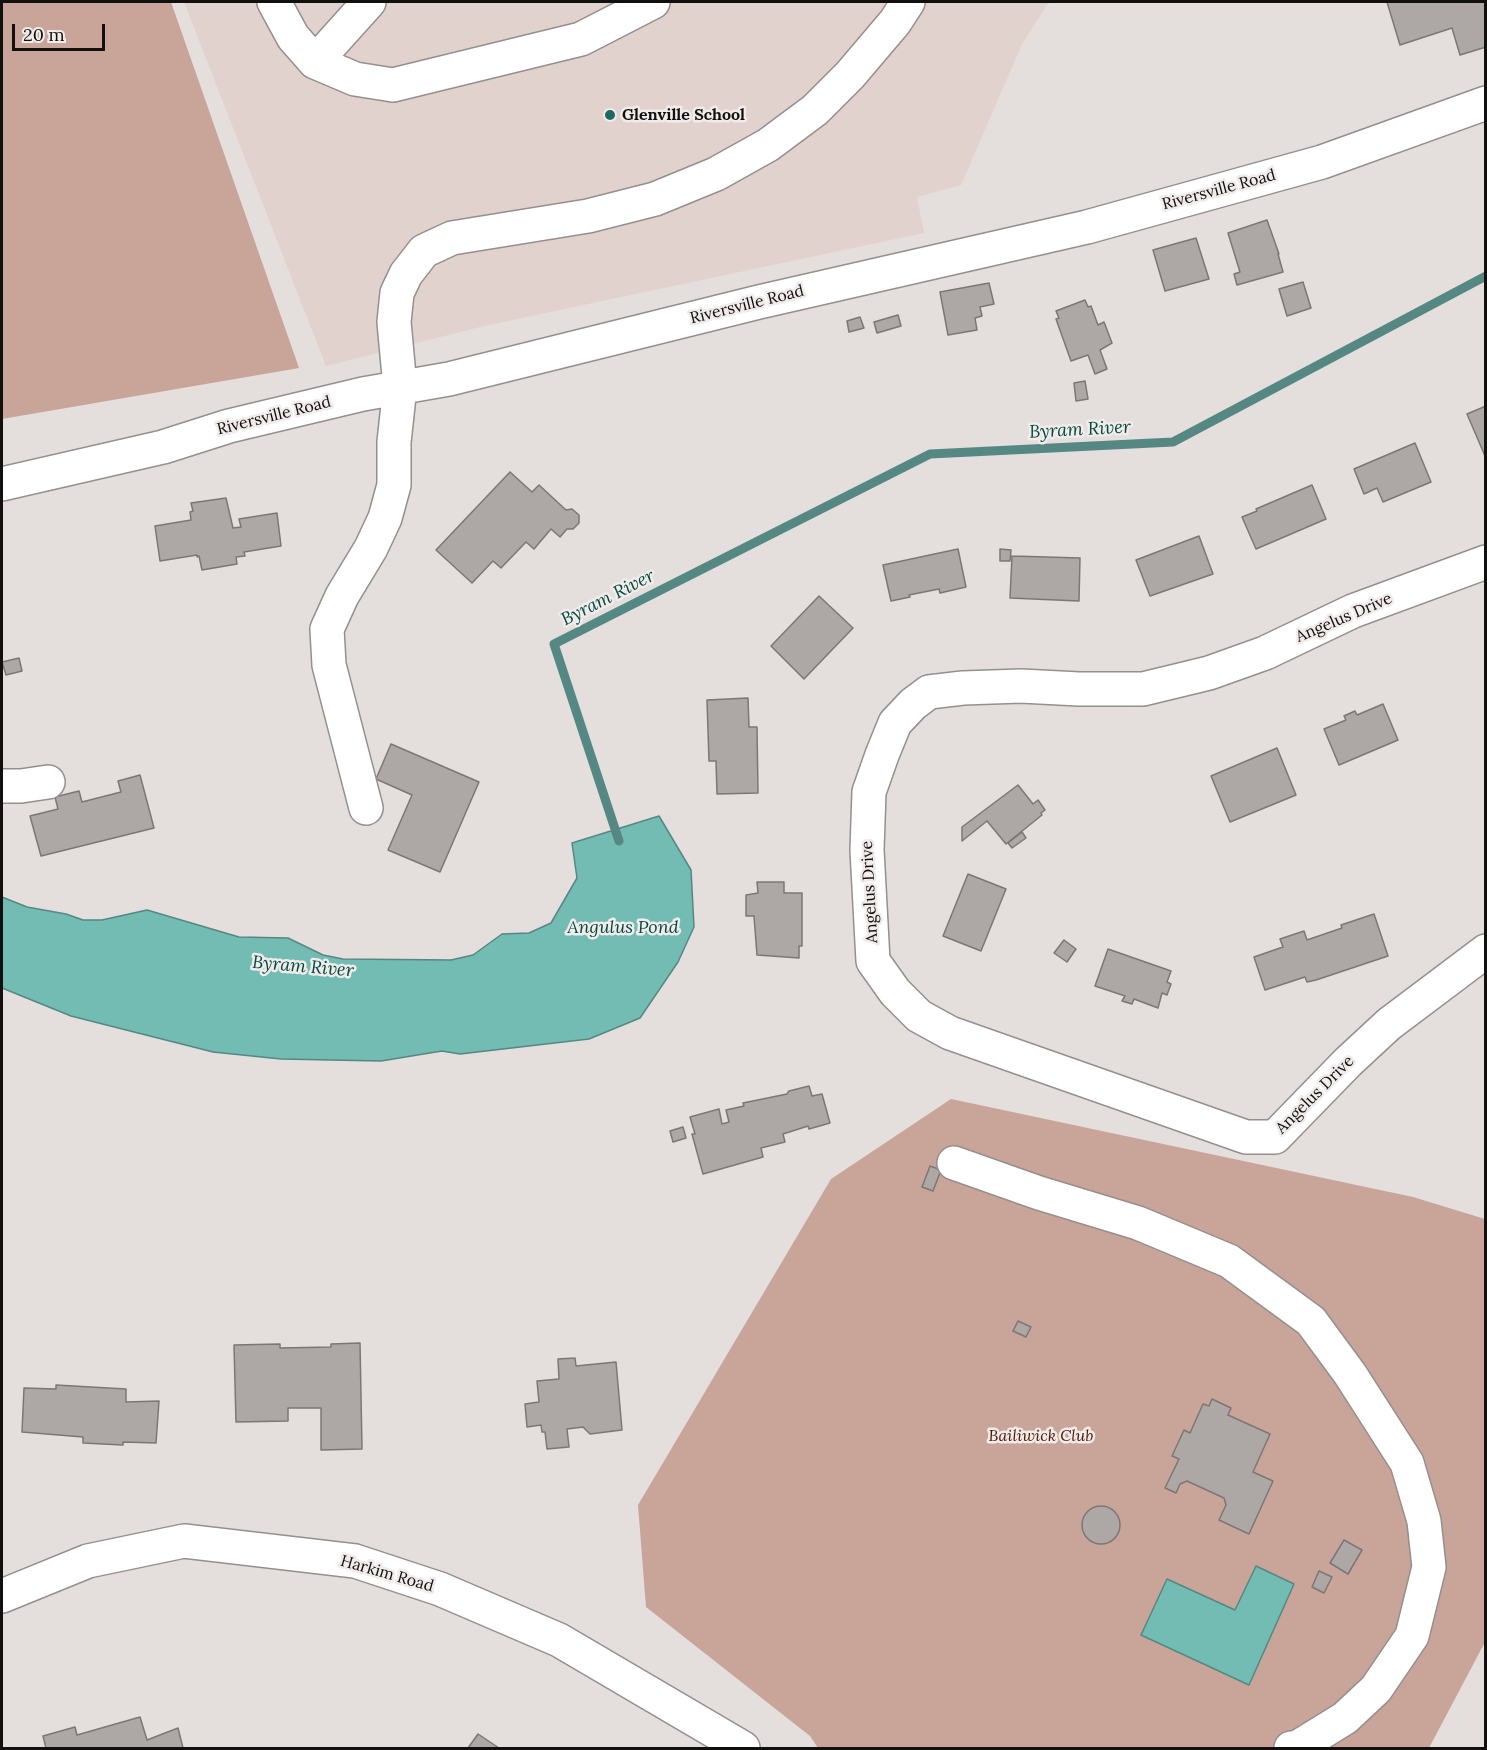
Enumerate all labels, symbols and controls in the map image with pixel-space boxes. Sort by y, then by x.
scale bar [15,12,108,50]
text: 20 m [23,23,65,46]
place label: Glenville School [622,105,745,125]
marker: Glenville School [603,108,617,122]
street label: Riversville Road [1160,166,1278,214]
street label: Riversville Road [688,282,806,328]
street label: Riversville Road [215,393,333,439]
water label: Byram River [1029,417,1131,443]
water label: Byram River [558,565,658,631]
street label: Angelus Drive [1293,589,1395,647]
street label: Angelus Drive [858,840,882,944]
water label: Angulus Pond [567,917,679,939]
water label: Byram River [251,952,355,982]
street label: Angelus Drive [1272,1052,1358,1138]
park label: Bailiwick Club [989,1426,1093,1446]
street label: Harkim Road [338,1552,436,1596]

